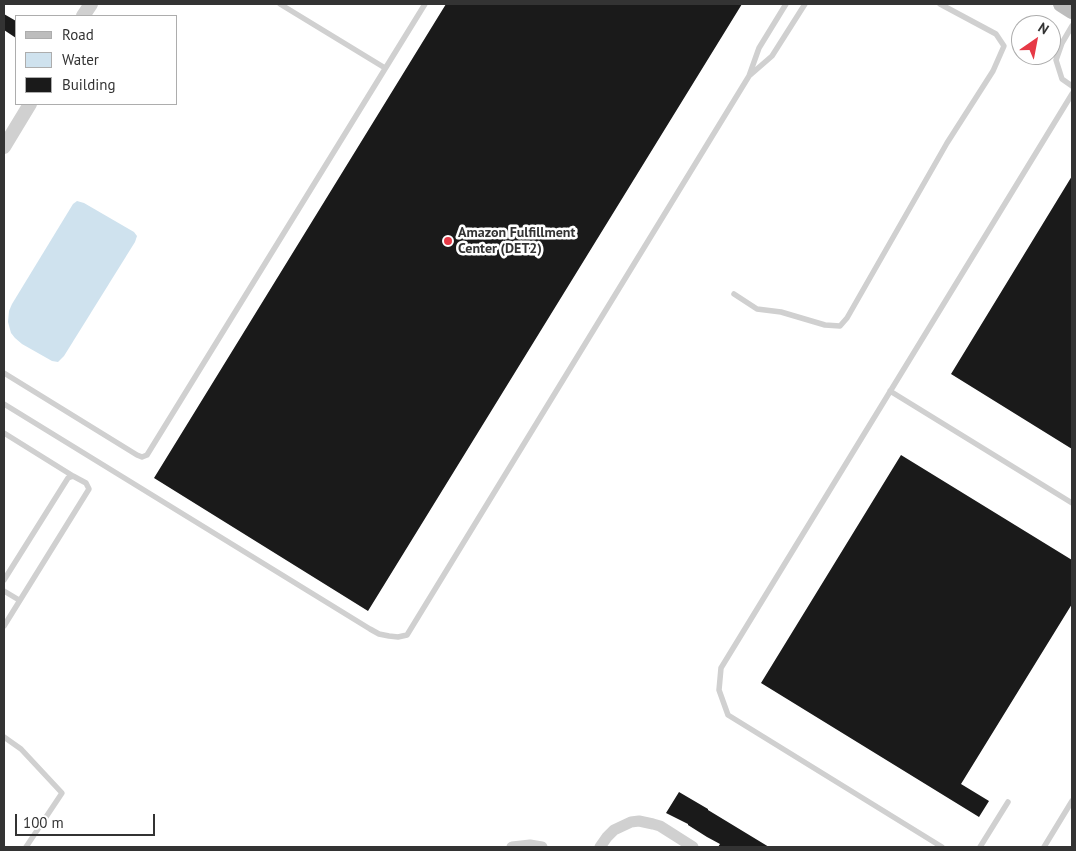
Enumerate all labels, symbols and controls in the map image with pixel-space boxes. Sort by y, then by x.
legend [15,15,178,105]
north arrow [1011,15,1061,65]
text: N [1035,18,1052,38]
text: Road [62,25,94,44]
text: Water [62,50,99,69]
text: Building [62,75,116,94]
place label: Amazon Fulfillment Center (DET2) [458,225,575,258]
marker: Amazon Fulfillment Center (DET2) [442,235,454,247]
scale bar [18,804,158,836]
text: 100 m [23,813,64,832]

